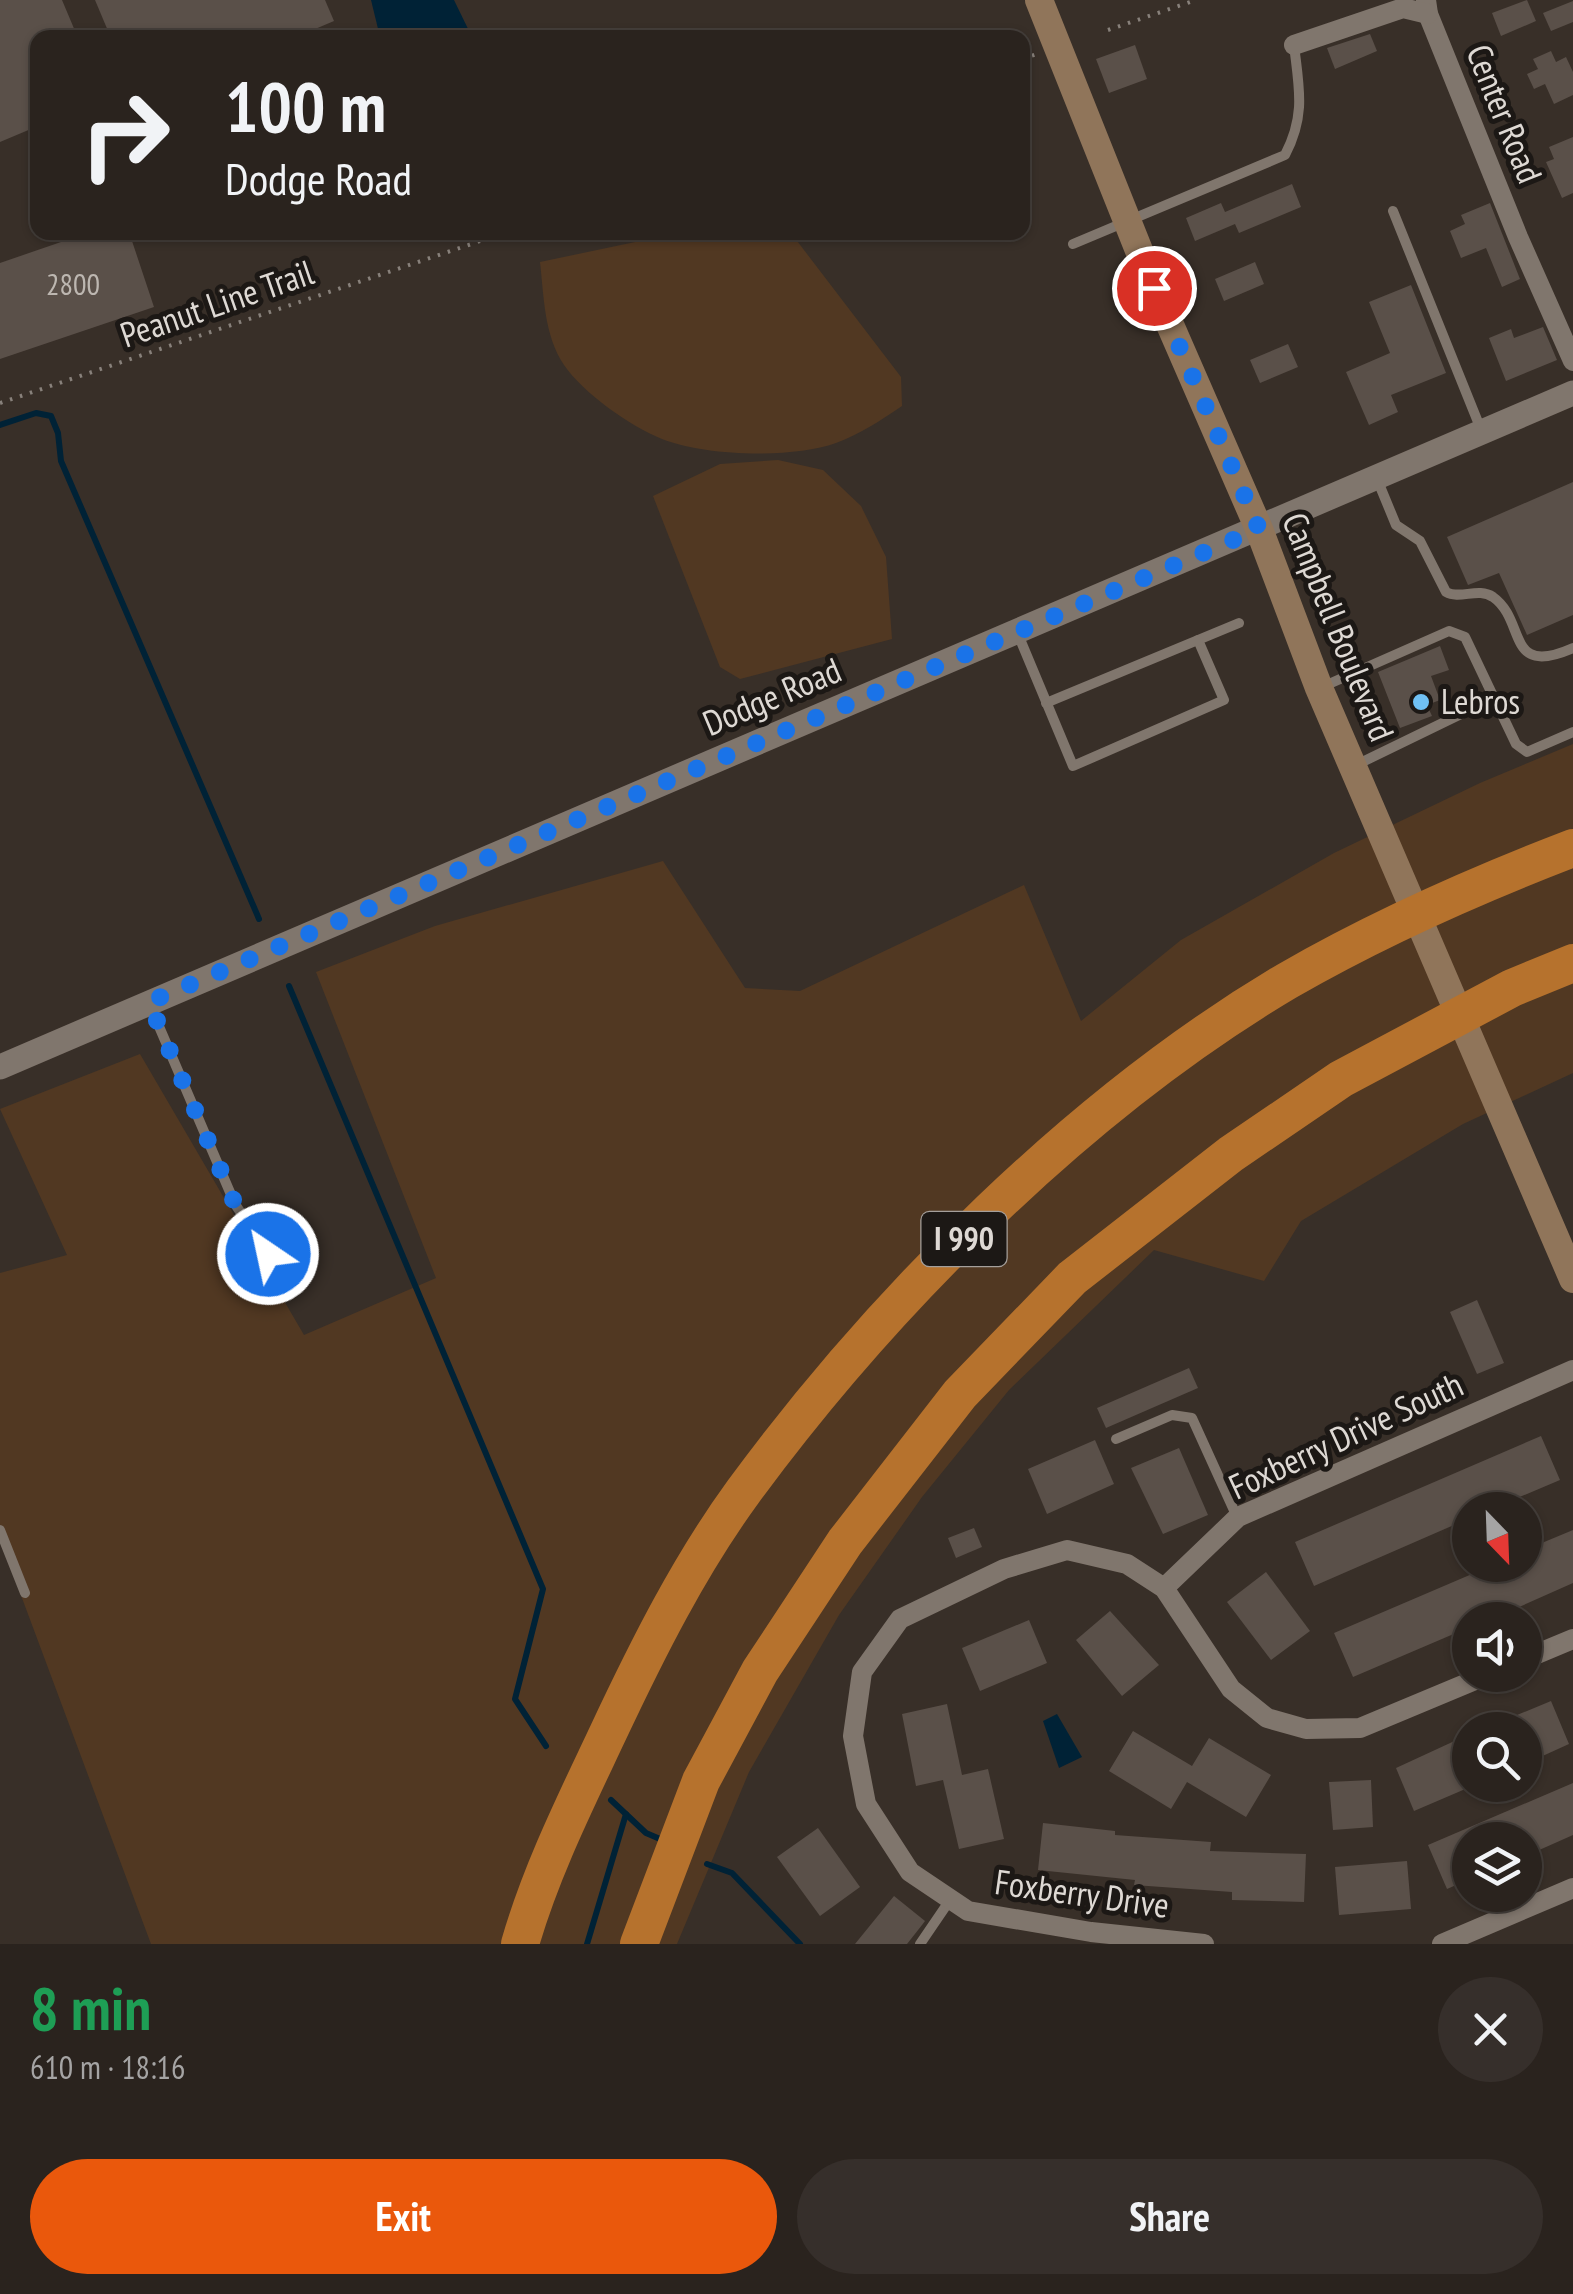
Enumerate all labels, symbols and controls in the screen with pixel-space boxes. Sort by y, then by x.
street label: Center Road [1456,38,1553,190]
text: 100 m [225,61,386,151]
icon: right [60,70,190,200]
text: Dodge Road [225,149,412,207]
pin [1112,246,1197,331]
street label: Peanut Line Trail [114,249,319,358]
icon: arrive [1127,261,1182,316]
house number: 2800 [46,264,100,303]
street label: Campbell Boulevard [1272,506,1406,747]
street label: Dodge Road [696,647,847,746]
place label: Lebros [1441,678,1520,724]
marker: Lebros [1410,691,1432,713]
position arrow [216,1202,320,1306]
road number: I 990 [922,1212,1006,1266]
street label: Foxberry Drive South [1221,1361,1470,1509]
north arrow [1452,1492,1542,1582]
map controls [1452,1492,1542,1912]
button: sound [1452,1602,1542,1692]
button: search [1452,1712,1542,1802]
button: layers [1452,1822,1542,1912]
street label: Foxberry Drive [992,1858,1172,1928]
text: 8 min [30,1969,151,2047]
button: close [1438,1977,1543,2082]
text: 610 m · 18:16 [30,2046,185,2088]
button: Exit [30,2159,777,2274]
button: Share [797,2159,1543,2274]

